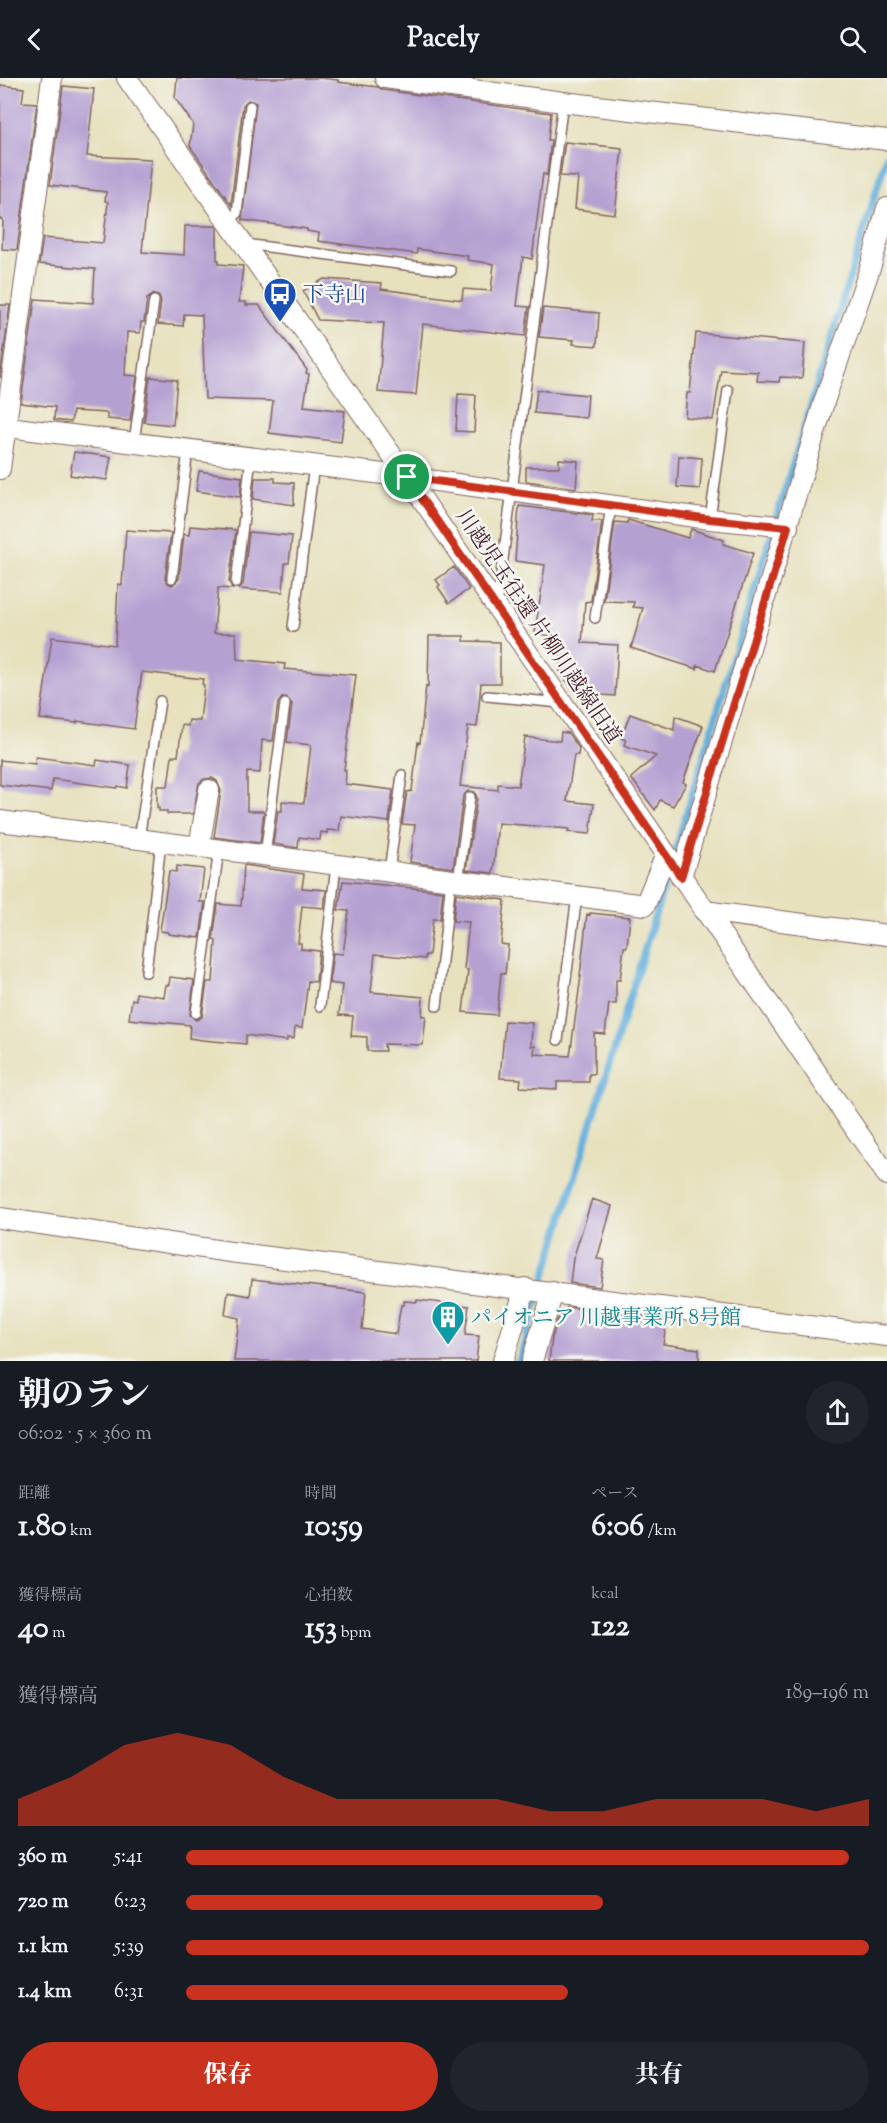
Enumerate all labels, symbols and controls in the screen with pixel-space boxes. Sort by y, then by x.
text: Pacely [407,20,480,59]
icon: back [18,23,51,56]
icon: search [836,23,869,56]
bus stop icon: 下寺山 [262,276,298,323]
place label: 下寺山 [303,281,366,311]
pin [381,451,432,502]
icon: arrive [390,460,423,493]
street label: 川越児玉往還 片柳川越線旧道 [447,504,627,751]
building icon: パイオニア 川越事業所 8号館 [430,1299,466,1346]
place label: パイオニア 川越事業所 8号館 [471,1304,741,1334]
text: 朝のラン [18,1373,150,1421]
button: share [806,1381,869,1444]
text: 06:02 · 5 × 360 m [18,1420,152,1449]
text: 距離 [18,1483,50,1506]
text: 時間 [305,1483,337,1506]
text: ペース [591,1483,639,1506]
text: 1.80 [18,1506,67,1549]
text: 10:59 [305,1506,363,1549]
text: 6:06 [591,1506,644,1549]
text: km [67,1520,92,1543]
text: /km [644,1520,677,1543]
text: kcal [591,1583,619,1606]
text: 獲得標高 [18,1585,82,1608]
text: 心拍数 [305,1585,353,1608]
text: 122 [591,1606,630,1649]
text: 40 [18,1608,49,1651]
text: 153 [305,1608,337,1651]
text: m [49,1622,65,1645]
text: bpm [337,1622,371,1645]
text: 189–196 m [786,1679,869,1708]
text: 獲得標高 [18,1683,98,1712]
text: 360 m [18,1843,67,1872]
text: 5:41 [114,1843,143,1872]
text: 720 m [18,1888,69,1917]
text: 6:23 [114,1888,146,1917]
text: 1.1 km [18,1933,68,1962]
text: 5:39 [114,1933,144,1962]
text: 1.4 km [18,1978,72,2007]
text: 6:31 [114,1978,144,2007]
button: 保存 [18,2042,438,2111]
button: 共有 [450,2042,869,2111]

